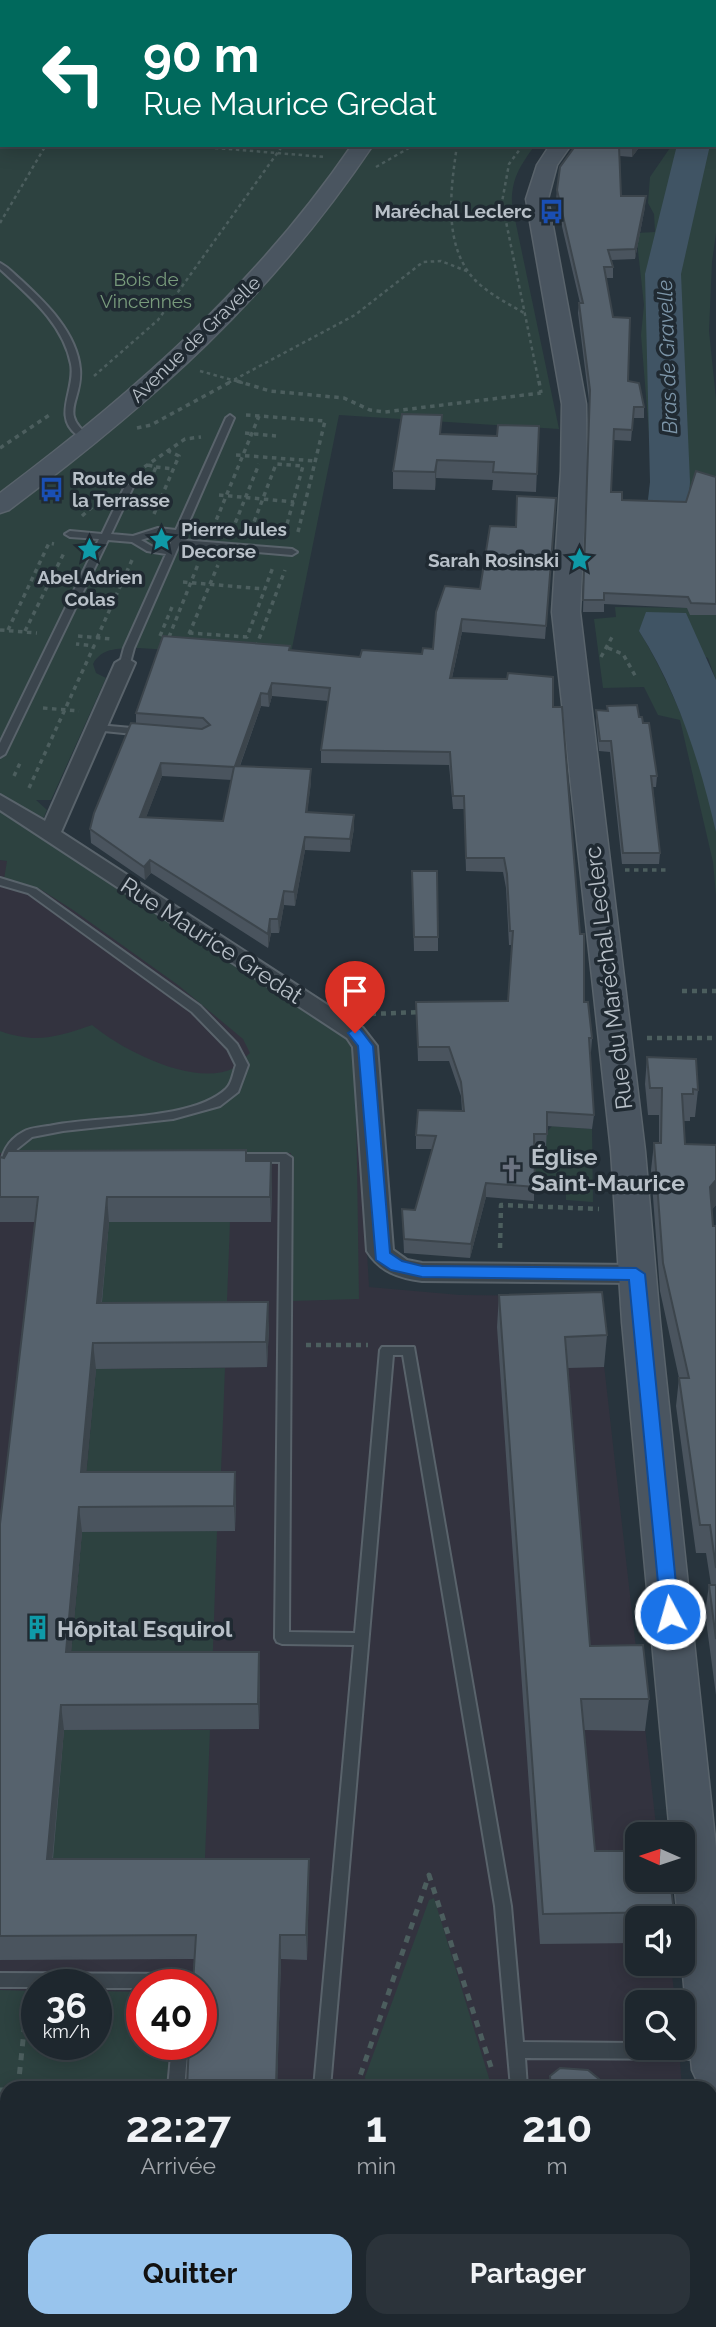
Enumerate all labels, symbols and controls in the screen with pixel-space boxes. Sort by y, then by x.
text: 90 m [143,26,259,83]
icon: left [28,28,119,119]
text: Rue Maurice Gredat [143,85,437,122]
bus stop icon: Maréchal Leclerc [538,197,566,225]
place label: Maréchal Leclerc [375,200,532,222]
park label: Bois de Vincennes [100,268,192,312]
street label: Avenue de Gravelle [125,271,265,407]
water label: Bras de Gravelle [652,279,682,435]
place label: Route de la Terrasse [72,467,170,511]
bus stop icon: Route de la Terrasse [38,475,66,503]
place label: Pierre Jules Decorse [181,518,287,562]
place icon: Pierre Jules Decorse [147,526,175,554]
place icon: Abel Adrien Colas [76,535,104,563]
place icon: Sarah Rosinski [565,546,593,574]
place label: Sarah Rosinski [428,549,559,571]
place label: Abel Adrien Colas [37,566,143,610]
street label: Rue du Maréchal Leclerc [578,845,638,1111]
street label: Rue Maurice Gredat [116,871,308,1009]
pin [325,961,385,1033]
icon: arrive [336,972,374,1010]
place label: Église Saint-Maurice [531,1143,685,1196]
church icon: Église Saint-Maurice [497,1155,525,1183]
position arrow [633,1577,707,1651]
building icon: Hôpital Esquirol [23,1614,51,1642]
place label: Hôpital Esquirol [57,1615,233,1642]
north arrow [625,1822,695,1892]
map controls [625,1822,695,2060]
button: sound [625,1906,695,1976]
speed limit sign: 40 [126,1969,217,2060]
text: 36 [46,1985,87,2026]
button: search [625,1990,695,2060]
text: km/h [43,2021,90,2042]
text: 22:27 [126,2103,231,2152]
text: 1 [366,2103,387,2152]
text: 210 [522,2103,592,2152]
text: Arrivée [141,2152,216,2179]
text: min [357,2152,396,2179]
text: m [547,2152,568,2179]
button: Quitter [28,2234,352,2314]
button: Partager [366,2234,690,2314]

